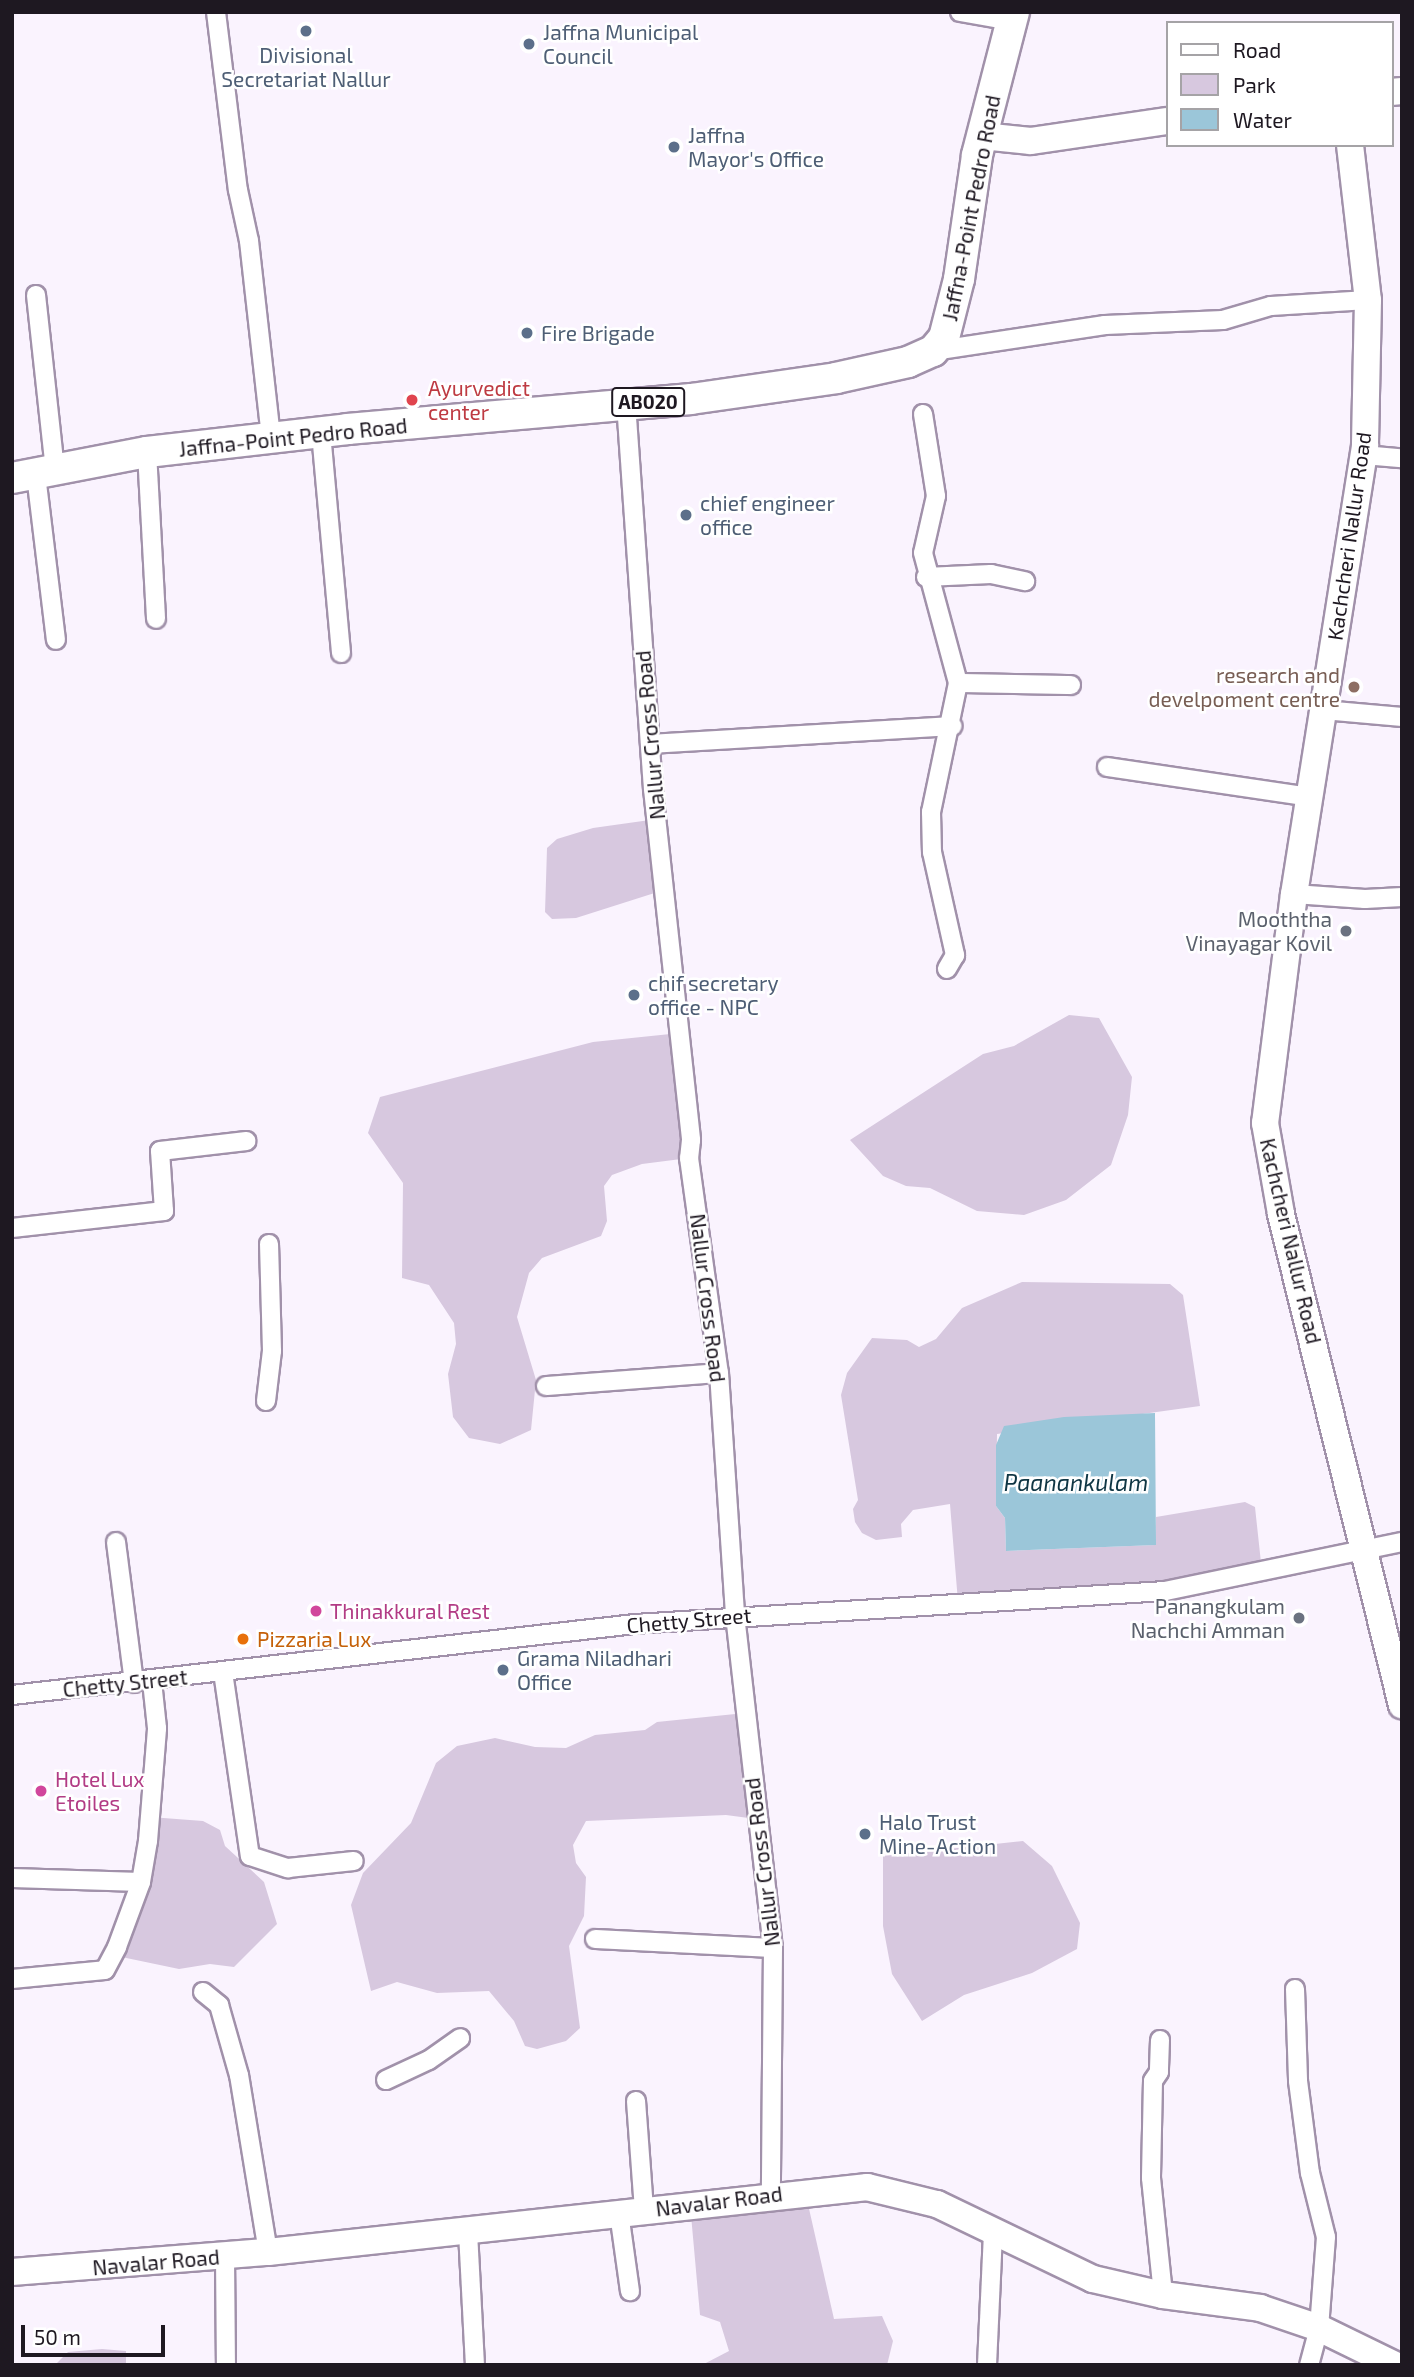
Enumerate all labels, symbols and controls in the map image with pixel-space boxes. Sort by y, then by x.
place label: Jaffna Municipal Council [543,19,698,69]
legend [1166,21,1393,147]
marker: Divisional Secretariat Nallur [298,23,314,39]
marker: Jaffna Municipal Council [521,36,537,52]
text: Road [1233,37,1281,62]
place label: Divisional Secretariat Nallur [221,42,391,92]
text: Park [1233,72,1276,97]
street label: Jaffna-Point Pedro Road [937,93,1005,323]
text: Water [1233,107,1292,132]
place label: Jaffna Mayor's Office [688,122,824,172]
marker: Jaffna Mayor's Office [666,139,682,155]
place label: Fire Brigade [541,320,655,346]
marker: Fire Brigade [519,325,535,341]
place label: Ayurvedict center [428,375,530,425]
road number: AB020 [610,386,686,418]
marker: Ayurvedict center [402,390,422,410]
street label: Jaffna-Point Pedro Road [177,412,409,462]
street label: Kachcheri Nallur Road [1322,430,1376,642]
place label: chief engineer office [700,490,835,540]
marker: chief engineer office [678,507,694,523]
street label: Nallur Cross Road [630,649,670,821]
place label: research and develpoment centre [1149,662,1340,712]
marker: research and develpoment centre [1346,679,1362,695]
place label: Mooththa Vinayagar Kovil [1185,906,1332,956]
marker: Mooththa Vinayagar Kovil [1338,923,1354,939]
place label: chif secretary office - NPC [648,970,779,1020]
marker: chif secretary office - NPC [626,987,642,1003]
street label: Kachcheri Nallur Road [1255,1136,1327,1346]
street label: Nallur Cross Road [685,1212,731,1384]
water label: Paanankulam [1004,1468,1148,1496]
place label: Panangkulam Nachchi Amman [1130,1593,1285,1643]
place label: Thinakkural Rest [330,1598,490,1624]
street label: Chetty Street [625,1602,753,1638]
marker: Thinakkural Rest [308,1603,324,1619]
marker: Panangkulam Nachchi Amman [1291,1610,1307,1626]
place label: Pizzaria Lux [257,1626,371,1652]
marker: Pizzaria Lux [235,1631,251,1647]
place label: Grama Niladhari Office [517,1645,672,1695]
marker: Grama Niladhari Office [495,1662,511,1678]
street label: Chetty Street [61,1664,189,1702]
place label: Hotel Lux Etoiles [55,1766,145,1816]
street label: Nallur Cross Road [739,1776,785,1948]
marker: Hotel Lux Etoiles [33,1783,49,1799]
place label: Halo Trust Mine-Action [879,1809,996,1859]
marker: Halo Trust Mine-Action [857,1826,873,1842]
street label: Navalar Road [654,2181,784,2221]
street label: Navalar Road [91,2244,221,2280]
scale bar [24,2310,168,2354]
text: 50 m [34,2324,81,2349]

